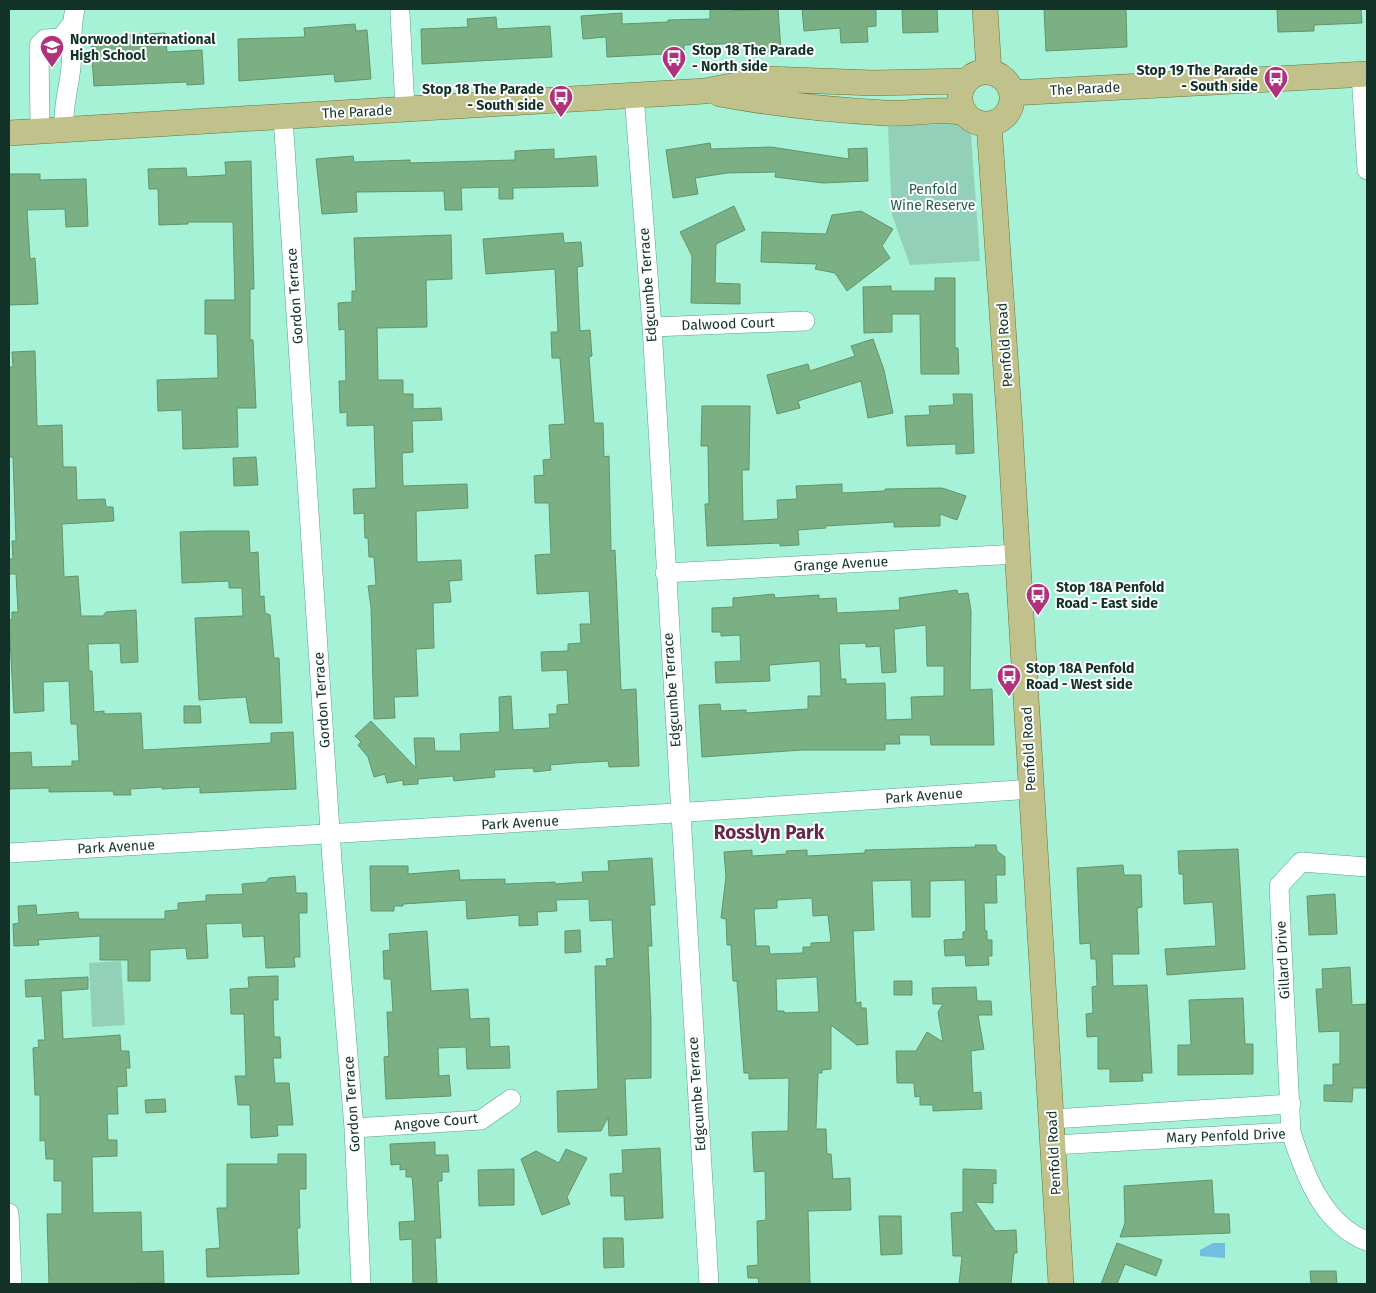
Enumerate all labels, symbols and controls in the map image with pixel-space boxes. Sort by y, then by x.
place label: Norwood International High School [70,31,216,64]
school or university icon: Norwood International High School [39,34,65,68]
place label: Stop 18 The Parade - North side [692,42,814,75]
bus stop icon: Stop 18 The Parade - North side [661,45,687,79]
place label: Stop 19 The Parade - South side [1136,62,1258,95]
bus stop icon: Stop 19 The Parade - South side [1263,65,1289,99]
street label: The Parade [1049,79,1121,99]
place label: Stop 18 The Parade - South side [422,81,544,114]
bus stop icon: Stop 18 The Parade - South side [548,84,574,118]
street label: The Parade [321,102,393,122]
park label: Penfold Wine Reserve [891,181,975,214]
street label: Edgcumbe Terrace [636,227,660,343]
street label: Gordon Terrace [283,247,307,345]
street label: Penfold Road [994,302,1016,388]
street label: Dalwood Court [681,314,776,334]
street label: Grange Avenue [793,553,889,575]
place label: Stop 18A Penfold Road - East side [1056,579,1165,612]
bus stop icon: Stop 18A Penfold Road - East side [1025,582,1051,616]
street label: Edgcumbe Terrace [660,632,684,748]
street label: Gordon Terrace [310,651,334,749]
place label: Stop 18A Penfold Road - West side [1026,660,1135,693]
bus stop icon: Stop 18A Penfold Road - West side [996,663,1022,697]
street label: Penfold Road [1018,706,1040,792]
street label: Park Avenue [885,785,963,807]
street label: Park Avenue [481,812,559,834]
district label: Rosslyn Park [714,821,825,844]
street label: Park Avenue [77,836,155,858]
street label: Gillard Drive [1272,920,1294,1000]
street label: Edgcumbe Terrace [685,1036,709,1152]
street label: Gordon Terrace [340,1055,364,1153]
street label: Angove Court [393,1110,479,1134]
street label: Penfold Road [1043,1110,1065,1196]
street label: Mary Penfold Drive [1166,1125,1286,1147]

